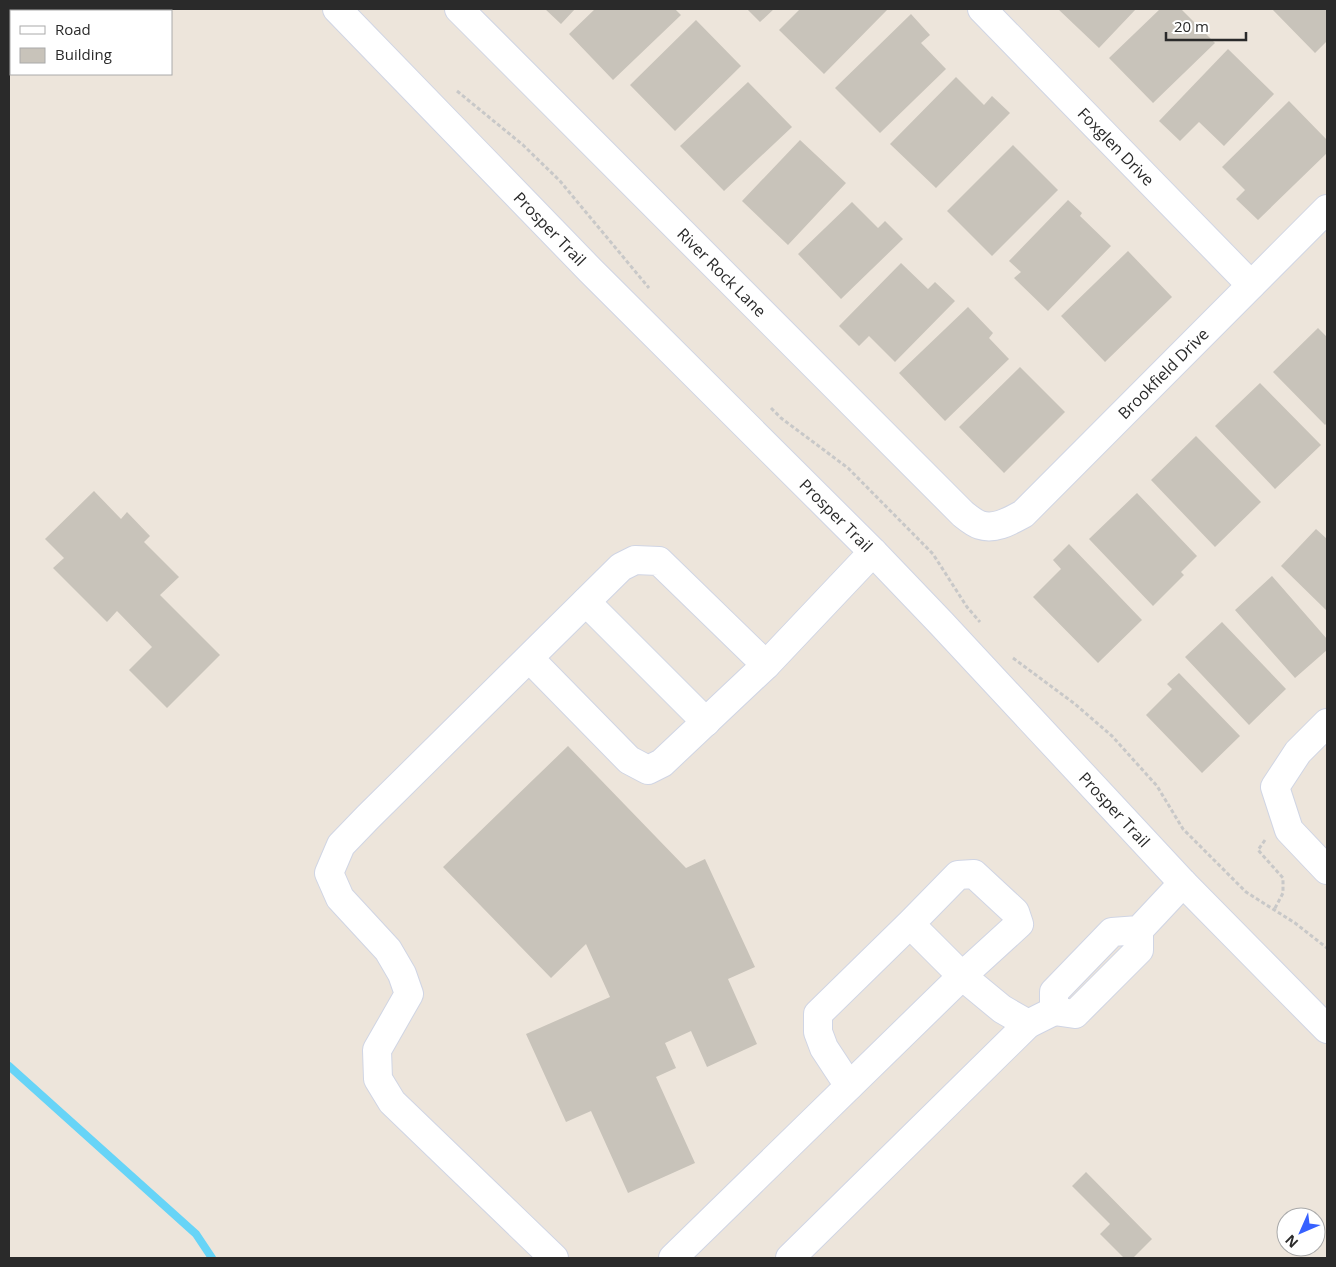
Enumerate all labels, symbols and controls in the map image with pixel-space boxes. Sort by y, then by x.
legend [10,10,172,75]
scale bar [1166,10,1246,42]
text: 20 m [1174,16,1209,36]
text: Road [55,19,91,39]
text: Building [55,44,112,64]
street label: Foxglen Drive [1073,103,1159,190]
street label: Prosper Trail [509,187,591,271]
street label: River Rock Lane [673,223,771,322]
street label: Brookfield Drive [1113,323,1213,424]
street label: Prosper Trail [795,474,878,557]
street label: Prosper Trail [1074,767,1155,852]
north arrow [1276,1207,1326,1257]
text: N [1281,1231,1302,1252]

